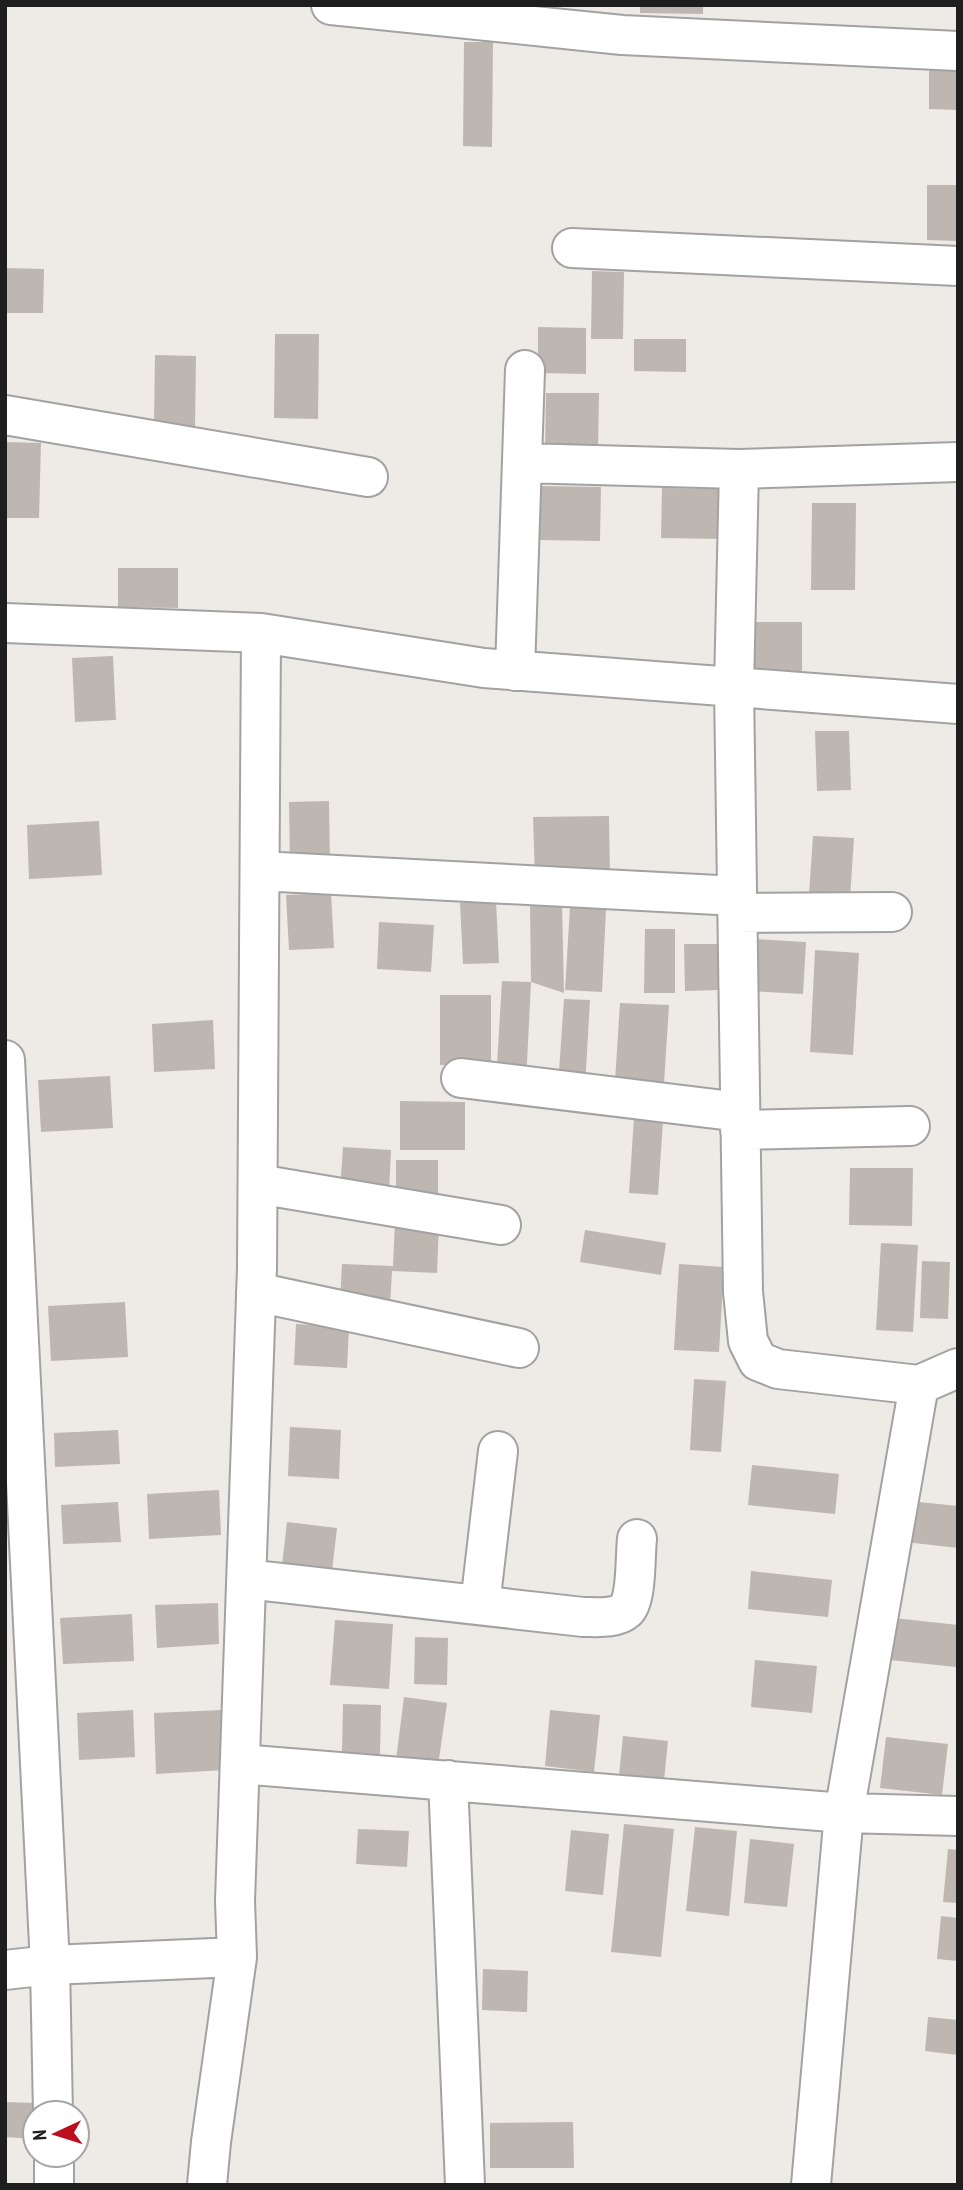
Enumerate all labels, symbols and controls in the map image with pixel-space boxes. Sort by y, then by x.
north arrow [21,2099,91,2169]
text: N [27,2129,51,2141]

